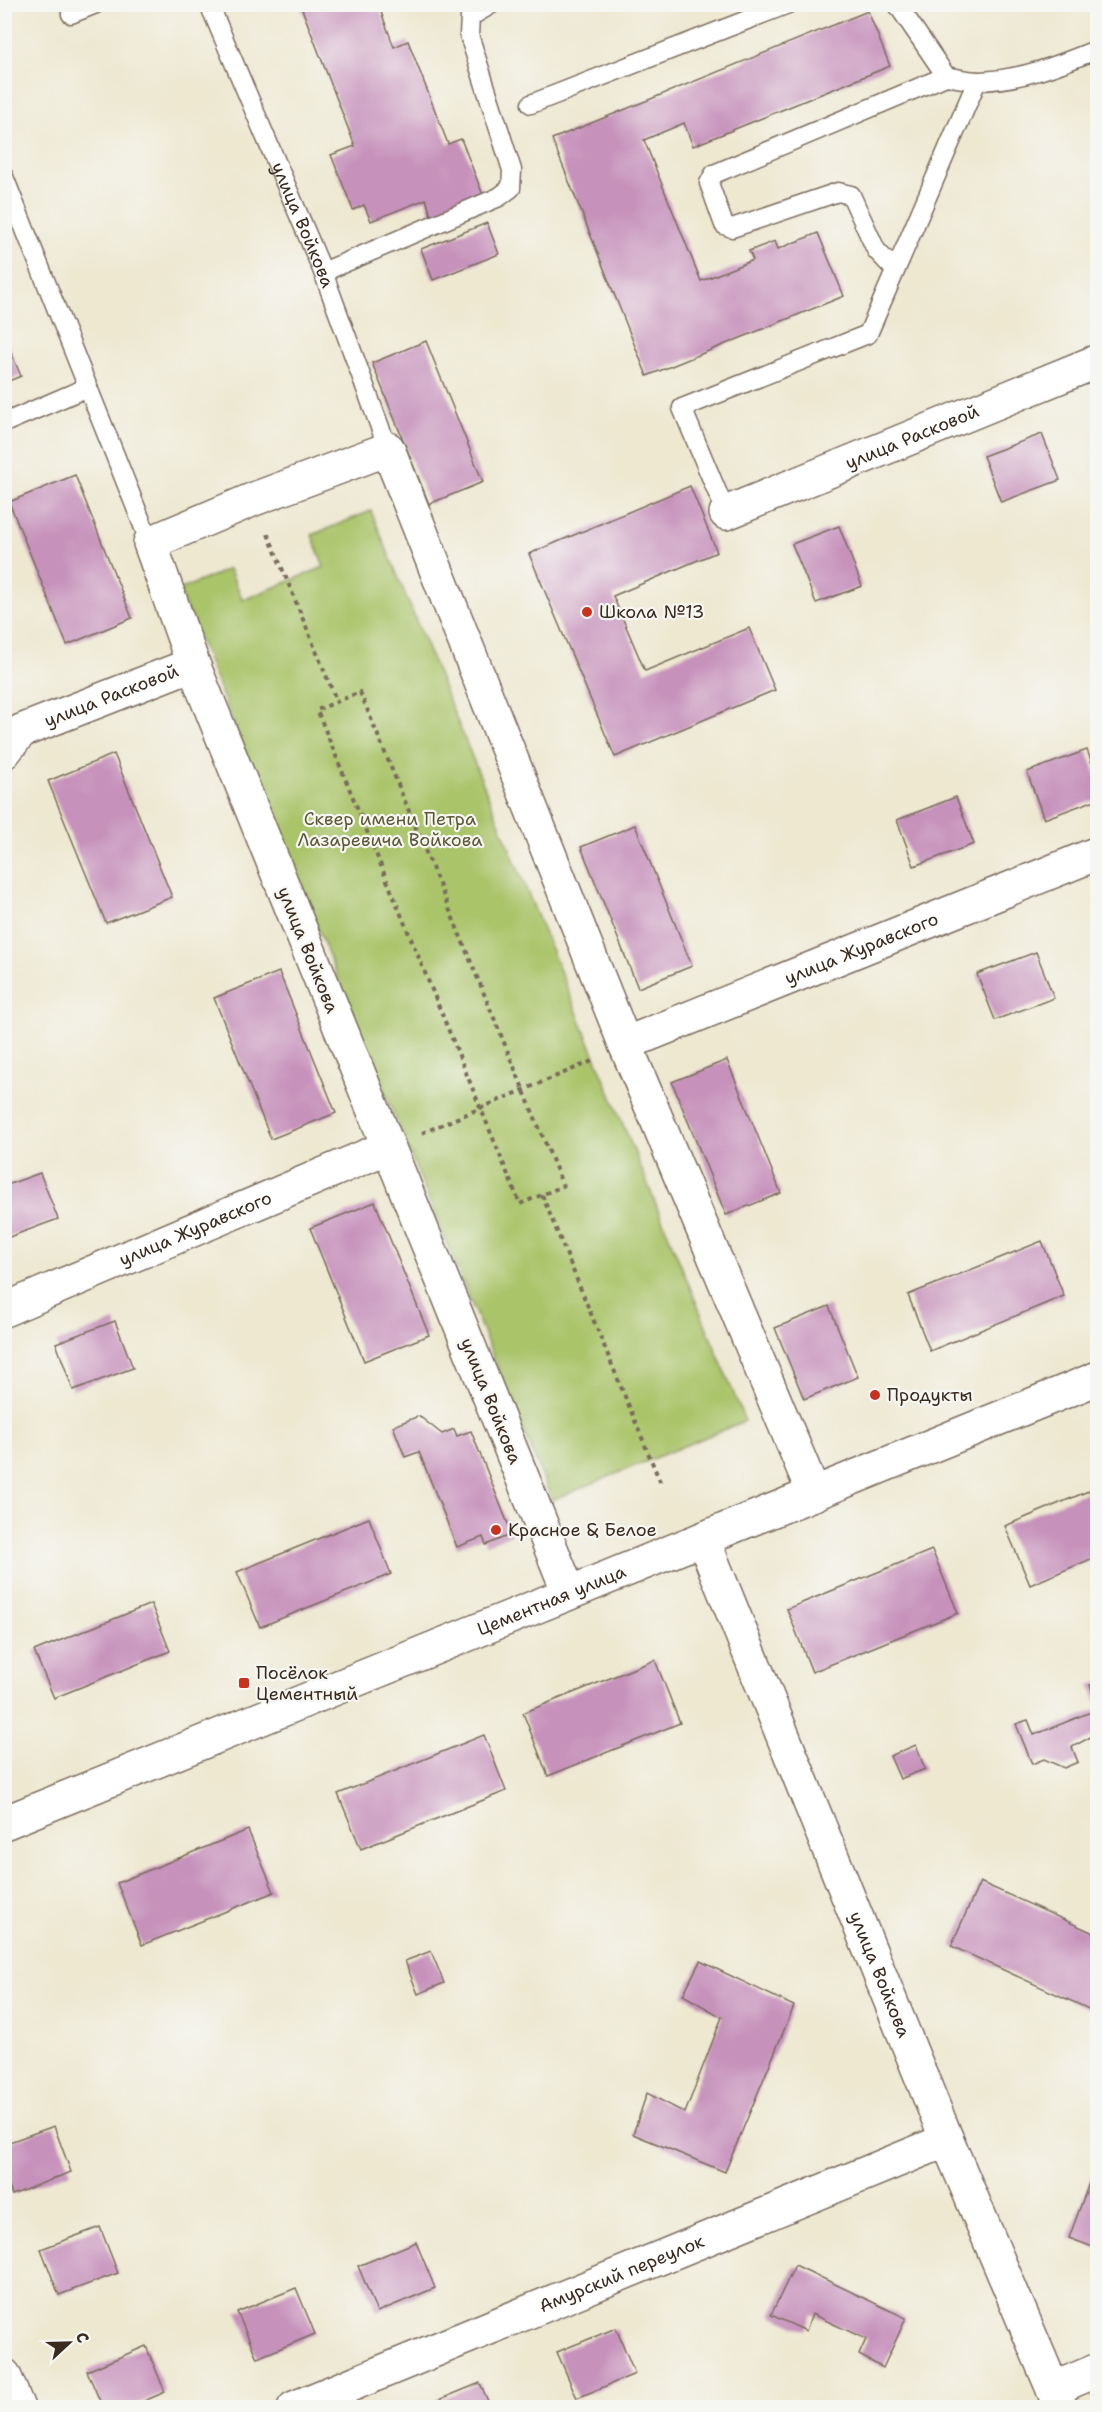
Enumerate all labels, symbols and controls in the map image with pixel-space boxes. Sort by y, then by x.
street label: улица Войкова [266,158,340,291]
street label: улица Расковой [842,399,983,475]
place label: Школа №13 [599,600,704,624]
marker: Школа №13 [580,605,594,619]
street label: улица Расковой [41,659,182,733]
park label: Сквер имени Петра Лазаревича Войкова [297,807,483,852]
street label: улица Войкова [272,883,344,1017]
street label: улица Журавского [781,907,942,990]
street label: улица Журавского [115,1186,276,1272]
street label: улица Войкова [455,1334,527,1468]
place label: Продукты [887,1383,973,1407]
marker: Продукты [868,1388,882,1402]
place label: Красное & Белое [508,1518,657,1542]
marker: Красное & Белое [489,1523,503,1537]
street label: Цементная улица [473,1559,629,1641]
place label: Посёлок Цементный [256,1661,358,1706]
marker: Посёлок Цементный [237,1676,251,1690]
street label: улица Войкова [843,1908,916,2041]
street label: Амурский переулок [535,2229,708,2318]
north arrow [39,2313,99,2373]
text: С [71,2329,94,2346]

